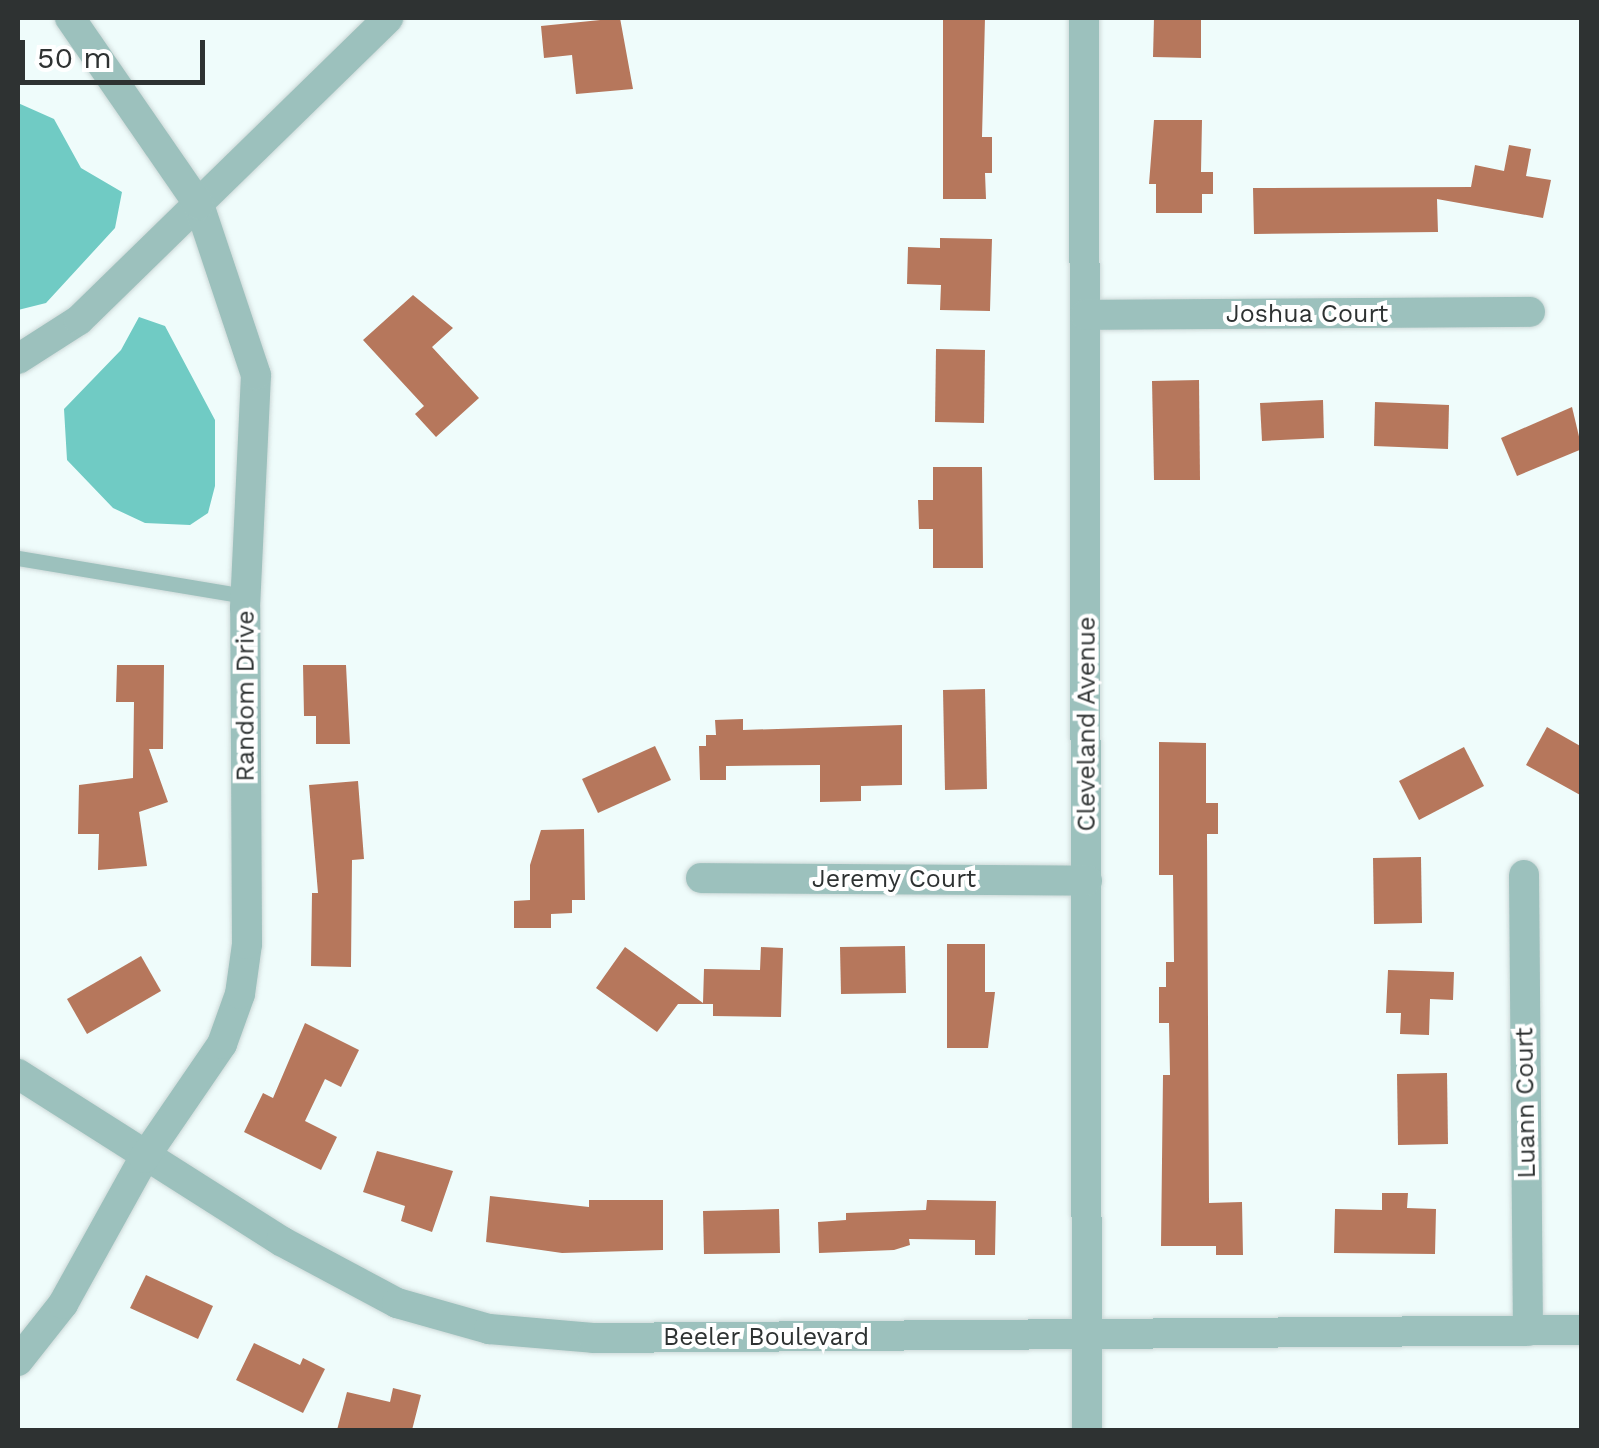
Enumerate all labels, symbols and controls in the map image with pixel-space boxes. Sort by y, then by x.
scale bar [25,20,210,82]
text: 50 m [37,40,112,75]
street label: Joshua Court [1225,299,1389,329]
street label: Random Drive [231,610,261,782]
street label: Cleveland Avenue [1072,616,1102,832]
street label: Jeremy Court [812,864,976,894]
street label: Luann Court [1510,1027,1542,1179]
street label: Beeler Boulevard [663,1322,869,1352]

